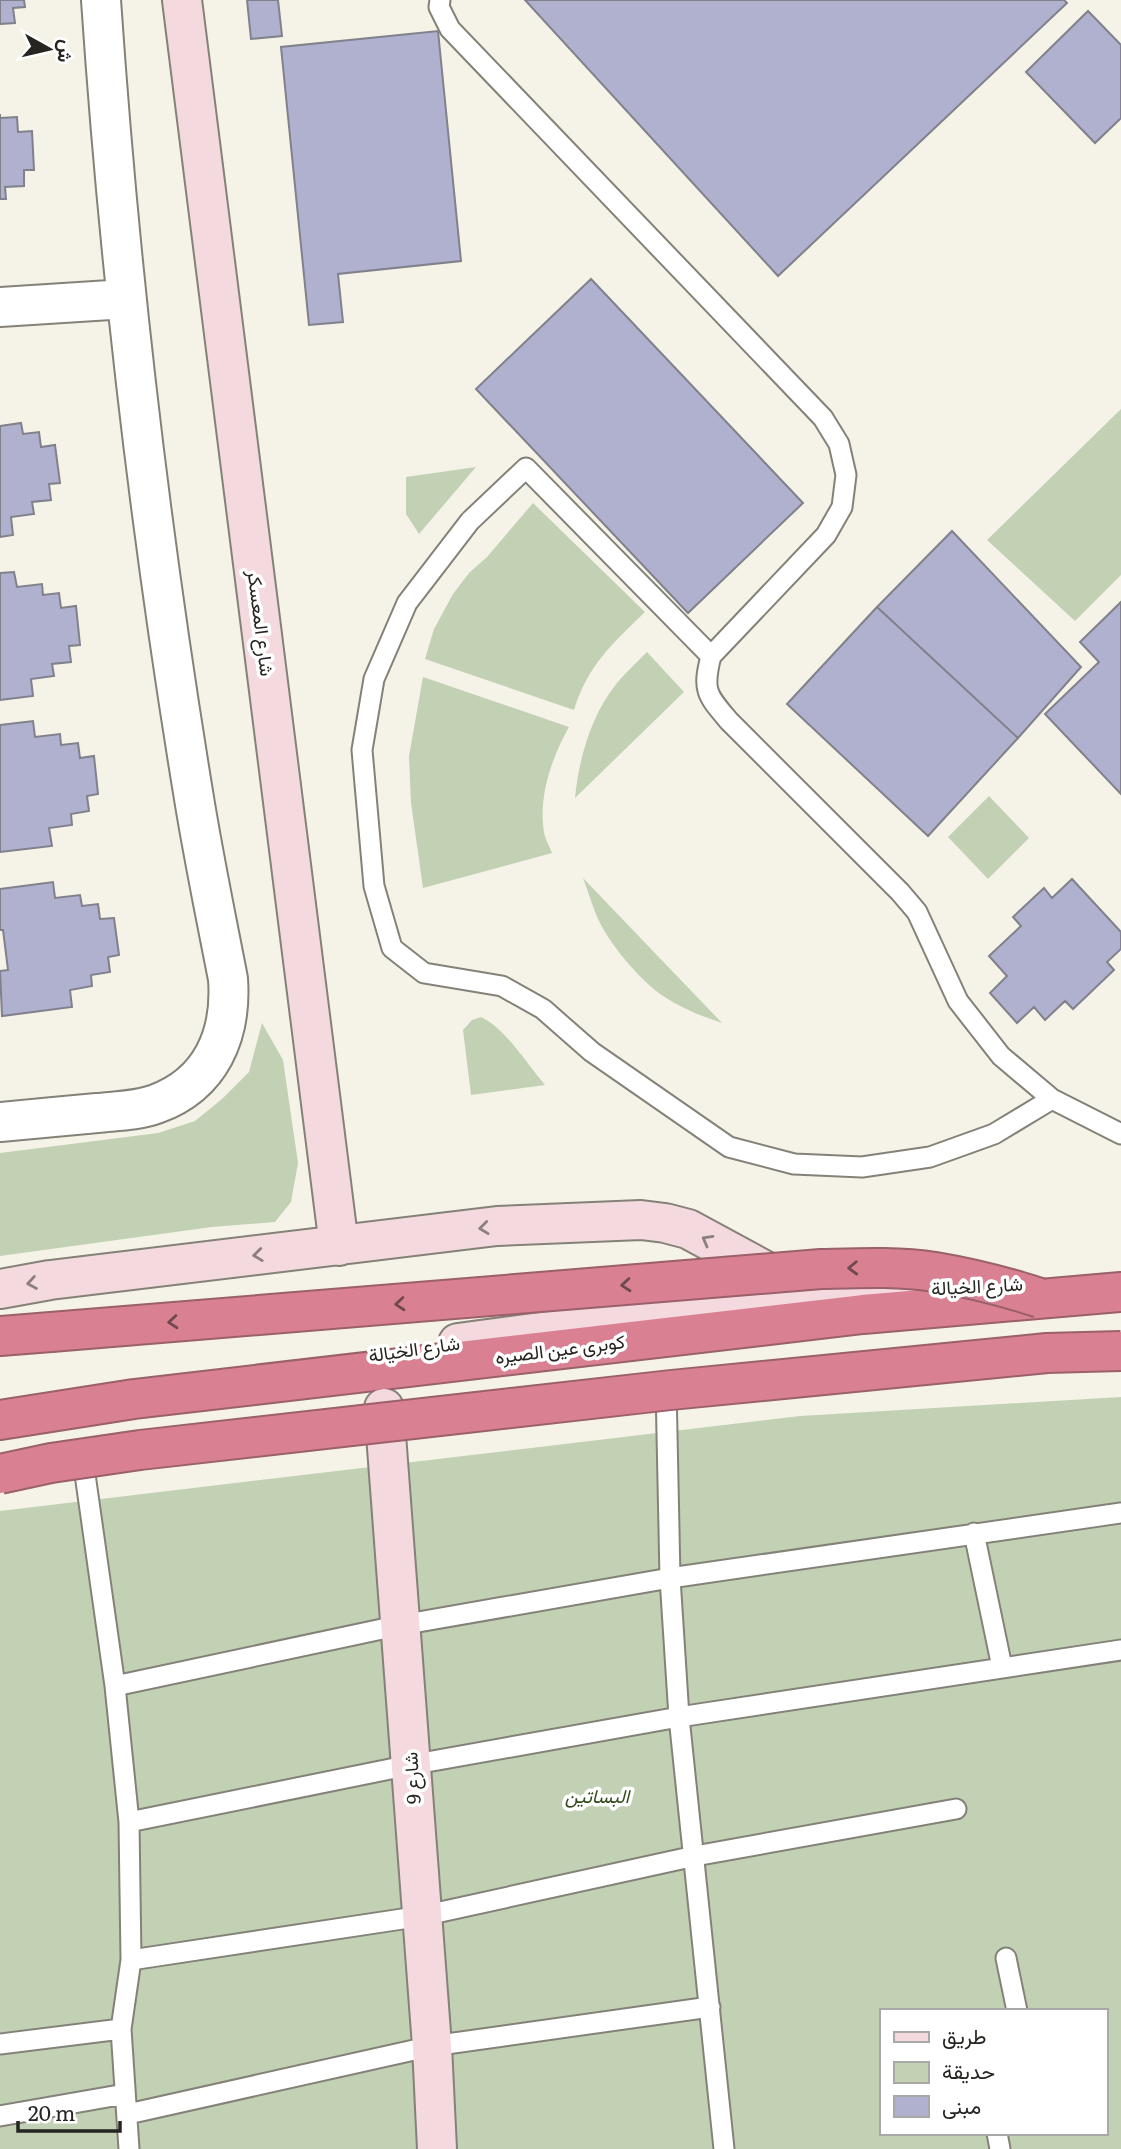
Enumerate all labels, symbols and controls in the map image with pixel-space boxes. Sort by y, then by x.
north arrow [14,14,84,84]
text: ش [51,38,82,65]
street label: شارع المعسكر [241,567,282,678]
one-way arrow [478,1220,489,1235]
one-way arrow [702,1235,714,1248]
one-way arrow [252,1248,264,1263]
one-way arrow [847,1260,858,1276]
street label: شارع الخيالة [930,1269,1024,1301]
one-way arrow [26,1275,38,1290]
one-way arrow [621,1277,632,1292]
one-way arrow [394,1296,405,1311]
one-way arrow [167,1314,178,1329]
street label: كوبرى عين الصيره [493,1326,626,1370]
street label: شارع الخيالة [366,1328,461,1368]
street label: شارع 9 [395,1751,427,1805]
park label: البساتين [565,1781,632,1809]
legend [880,2009,1107,2135]
text: طريق [942,2019,987,2050]
text: حديقة [942,2054,995,2085]
text: مبنى [942,2089,981,2120]
scale bar [18,2090,119,2134]
text: 20 m [28,2096,75,2127]

